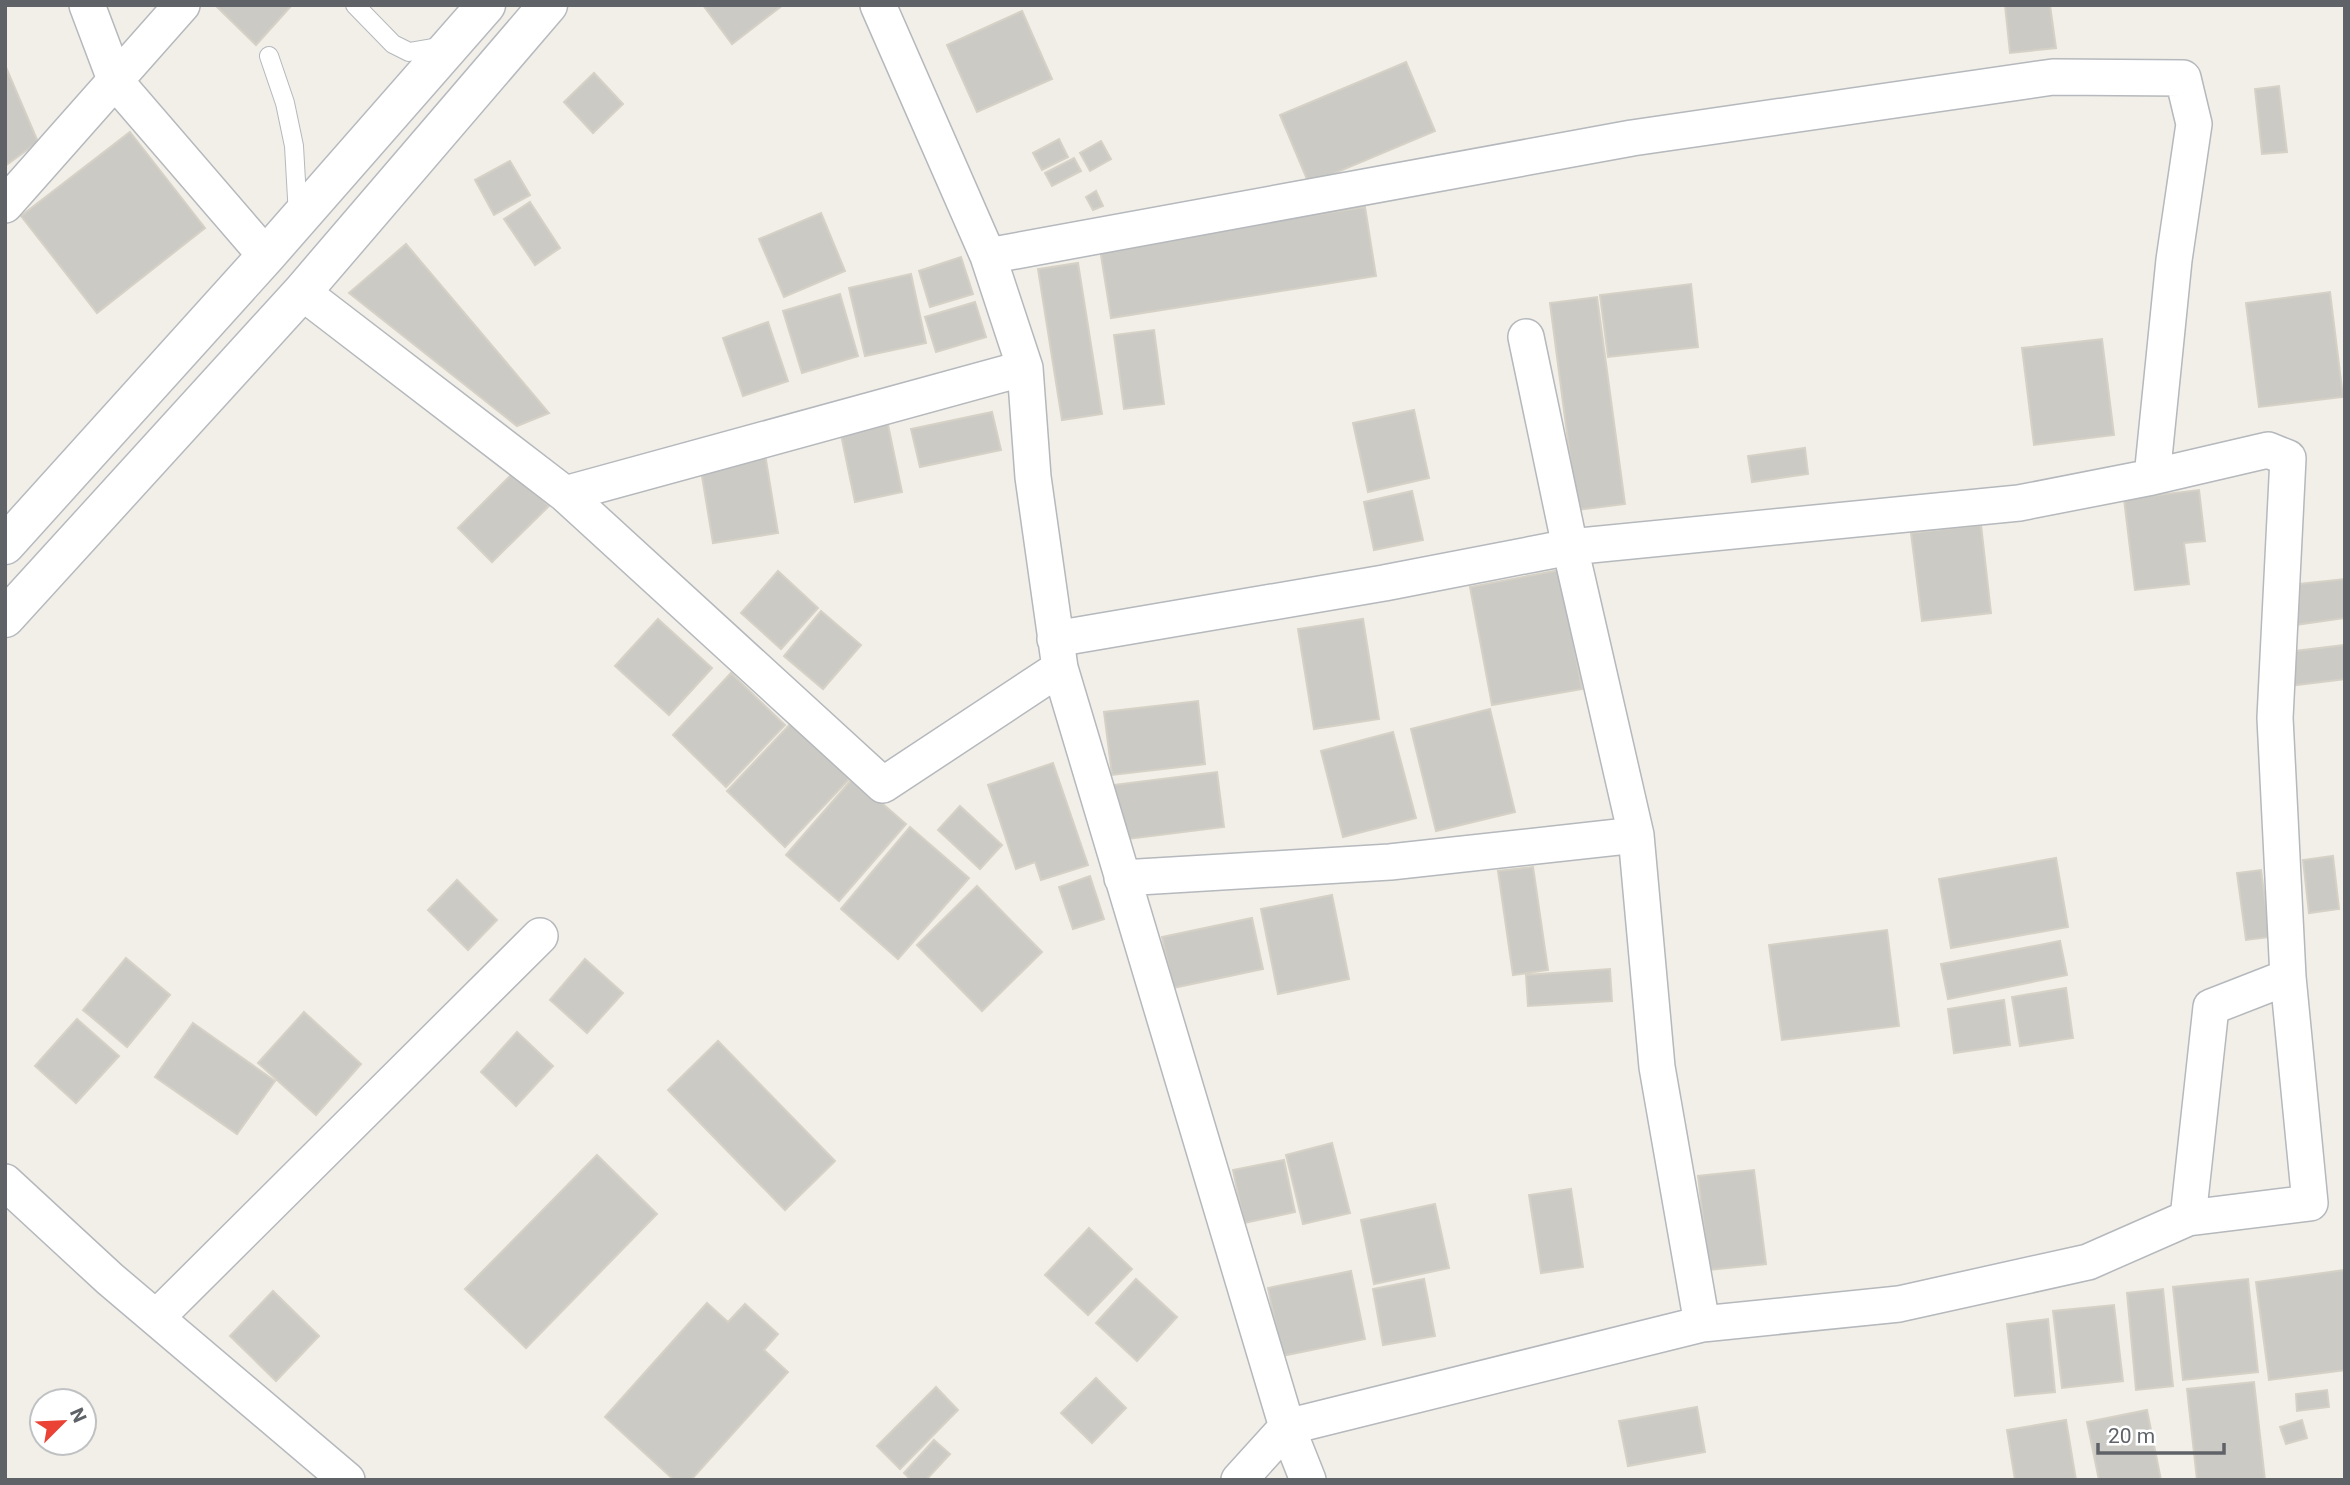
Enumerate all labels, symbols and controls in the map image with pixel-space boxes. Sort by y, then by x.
north arrow [28,1387,98,1457]
text: N [65,1404,91,1426]
scale bar [2098,1412,2224,1456]
text: 20 m [2108,1424,2155,1448]

